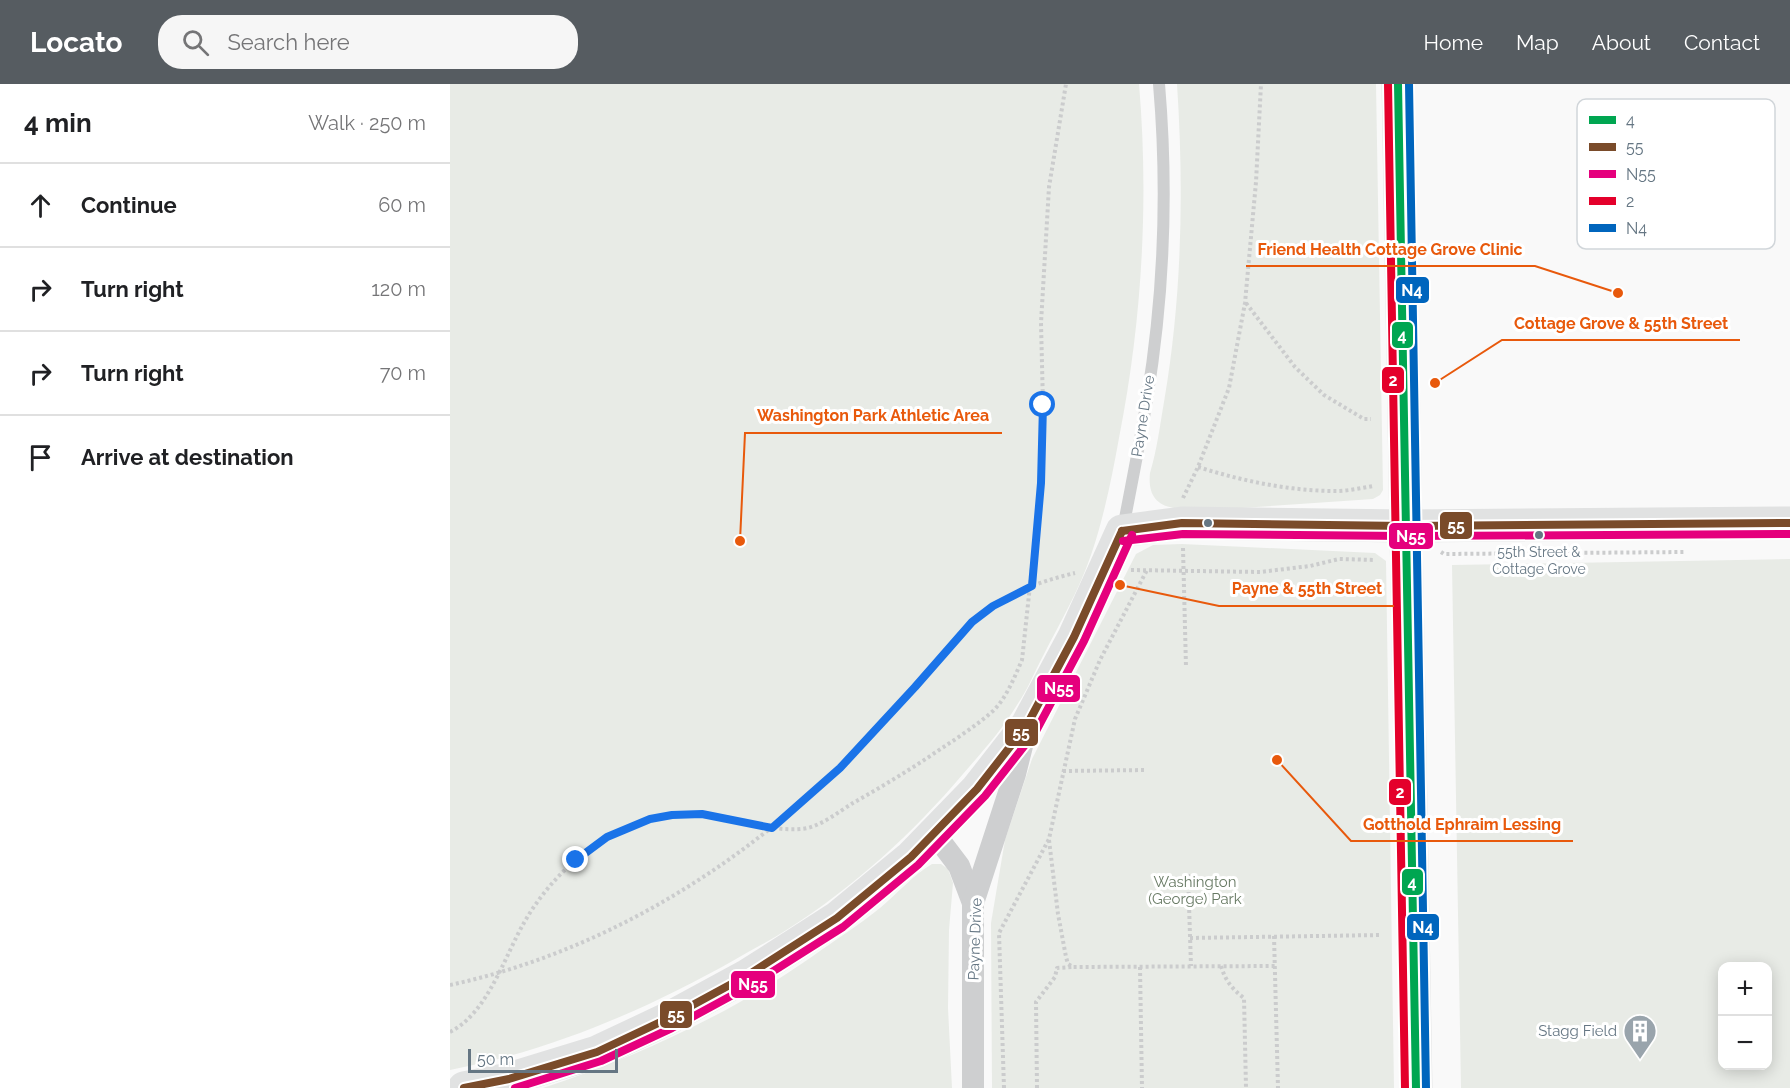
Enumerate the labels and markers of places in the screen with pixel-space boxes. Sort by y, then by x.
callout: Friend Health Cottage Grove Clinic [1246,232,1535,266]
callout: Cottage Grove & 55th Street [1502,306,1740,340]
callout: Washington Park Athletic Area [745,399,1002,433]
unlabelled marker [1202,517,1214,529]
marker: 55th Street & Cottage Grove [1533,529,1545,541]
place label: 55th Street & Cottage Grove [1492,544,1586,577]
callout: Payne & 55th Street [1219,572,1394,606]
callout: Gotthold Ephraim Lessing [1351,807,1573,841]
building icon: Stagg Field [1622,1013,1658,1060]
place label: Stagg Field [1538,1022,1617,1040]

